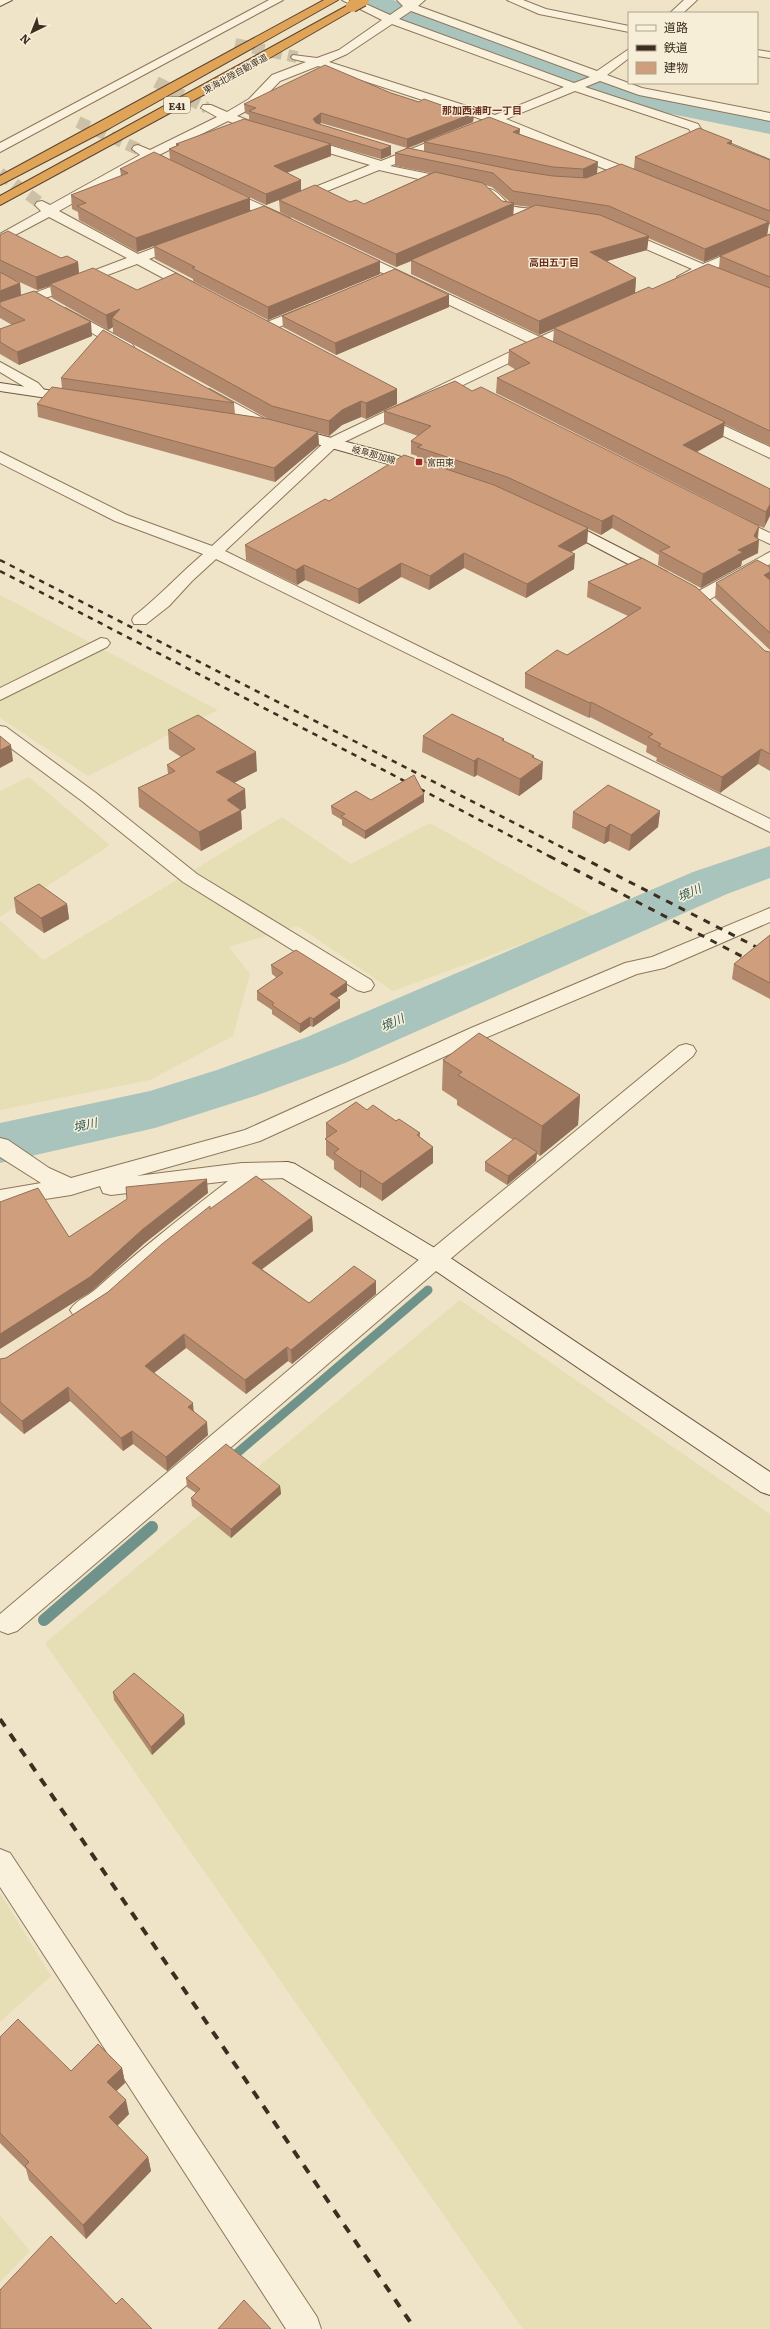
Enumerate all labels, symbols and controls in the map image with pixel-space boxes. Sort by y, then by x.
north arrow [12,12,52,52]
legend [628,12,758,84]
text: 道路 [664,18,688,36]
text: N [16,31,33,49]
text: 鉄道 [664,38,688,56]
street label: 東海北陸自動車道 [200,49,270,97]
text: 建物 [664,58,688,76]
road number: E41 [164,97,190,113]
district label: 那加西浦町一丁目 [442,102,522,117]
district label: 高田五丁目 [529,254,579,269]
street label: 岐阜那加線 [350,441,399,467]
place label: 富田東 [427,455,454,469]
marker: 富田東 [414,457,424,467]
water label: 境川 [674,878,705,905]
water label: 境川 [377,1008,408,1035]
water label: 境川 [71,1112,101,1135]

